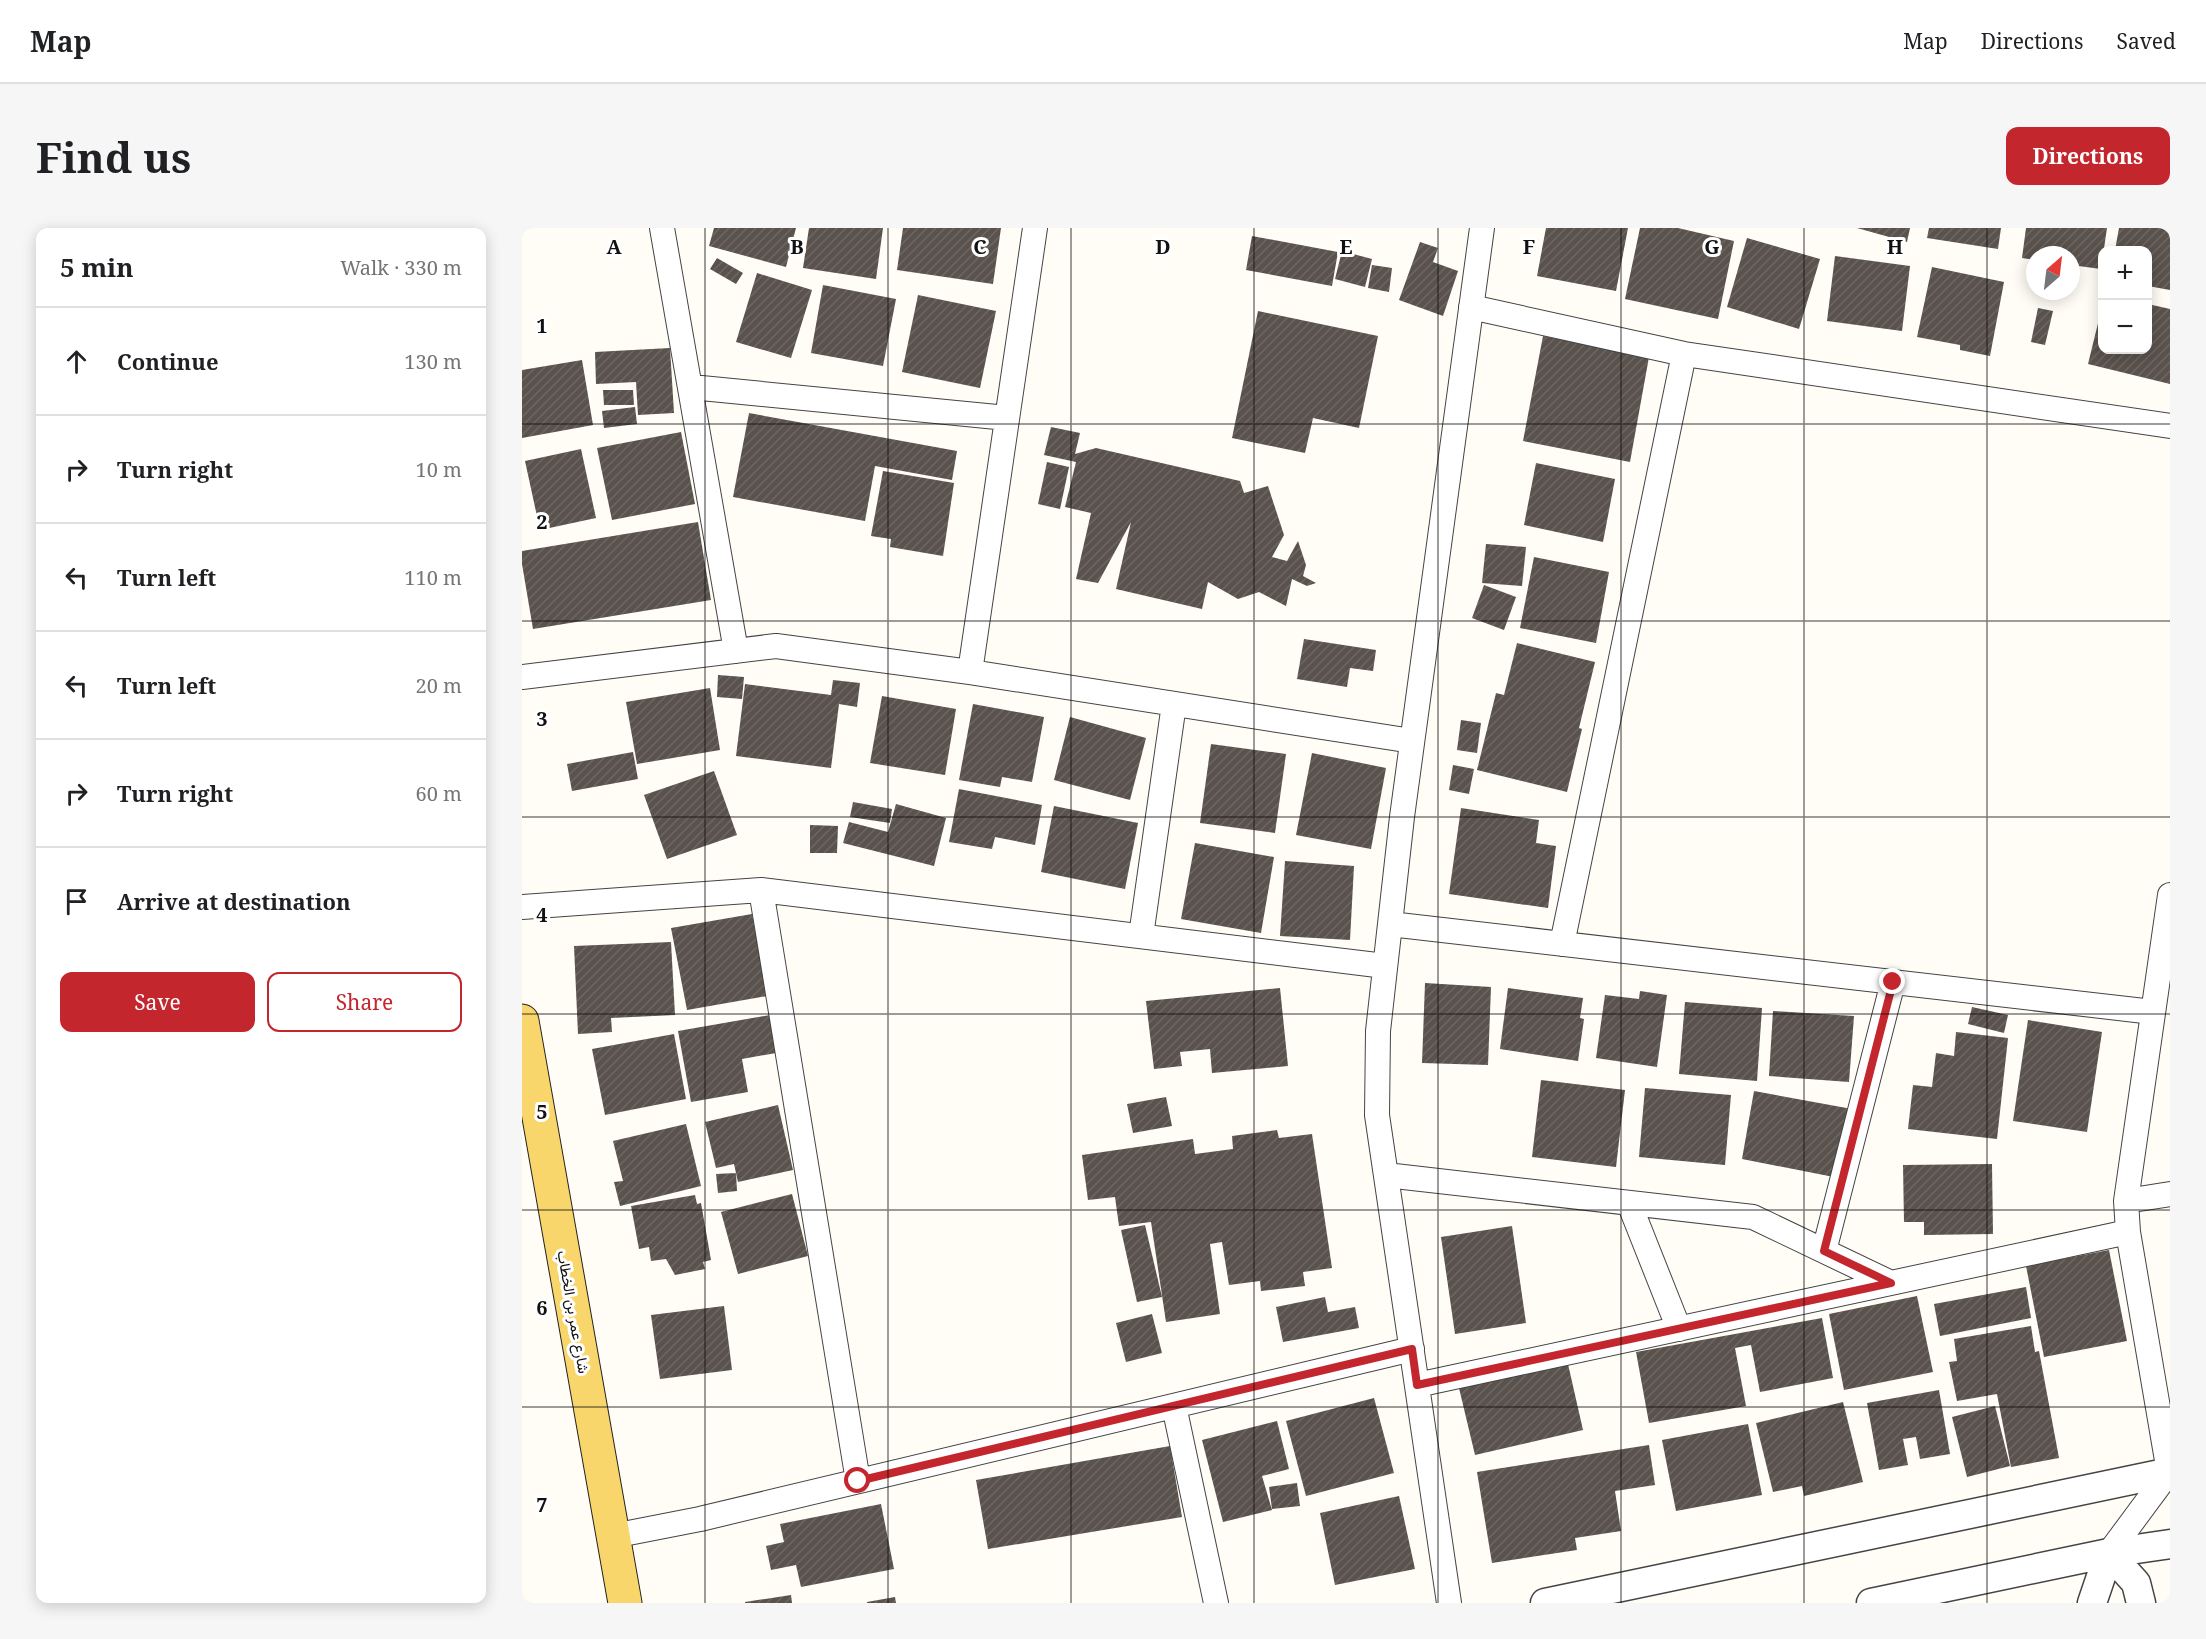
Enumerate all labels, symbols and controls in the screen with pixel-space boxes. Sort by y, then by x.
text: Map [30,22,92,60]
text: Map [1903,27,1948,55]
text: Directions [1981,27,2083,55]
text: Saved [2116,27,2176,55]
button: Directions [2006,127,2170,185]
text: Find us [36,128,191,185]
text: A [606,233,622,260]
text: B [790,233,804,260]
text: C [973,233,987,260]
text: D [1155,233,1171,260]
text: E [1339,233,1353,260]
text: F [1523,233,1535,260]
text: G [1704,233,1720,260]
text: H [1887,233,1903,260]
north arrow [2026,246,2080,300]
map controls [2098,246,2152,354]
button: + [2098,246,2152,300]
text: 5 min [60,249,134,285]
text: Walk · 330 m [340,254,462,281]
button: − [2098,300,2152,354]
text: 1 [536,312,548,339]
icon: ahead [60,345,93,378]
text: Continue [117,346,219,376]
text: 130 m [404,348,462,375]
icon: right [60,453,93,486]
text: Turn right [117,454,233,484]
text: 10 m [416,456,462,483]
text: 2 [536,508,548,535]
icon: left [60,561,93,594]
text: Turn left [117,562,216,592]
text: 110 m [404,564,462,591]
icon: left [60,669,93,702]
text: Turn left [117,670,216,700]
text: 20 m [416,672,462,699]
text: 3 [536,705,548,732]
icon: right [60,777,93,810]
text: Turn right [117,778,233,808]
text: 60 m [416,780,462,807]
icon: arrive [60,885,93,918]
text: Arrive at destination [117,886,351,916]
text: 4 [536,901,548,928]
route end [1879,968,1905,994]
button: Save [60,972,255,1032]
button: Share [267,972,462,1032]
text: 5 [536,1098,548,1125]
street label: شارع عمر بن الخطاب [551,1249,595,1375]
text: 6 [536,1294,548,1321]
route start [844,1467,870,1493]
text: 7 [536,1491,548,1518]

